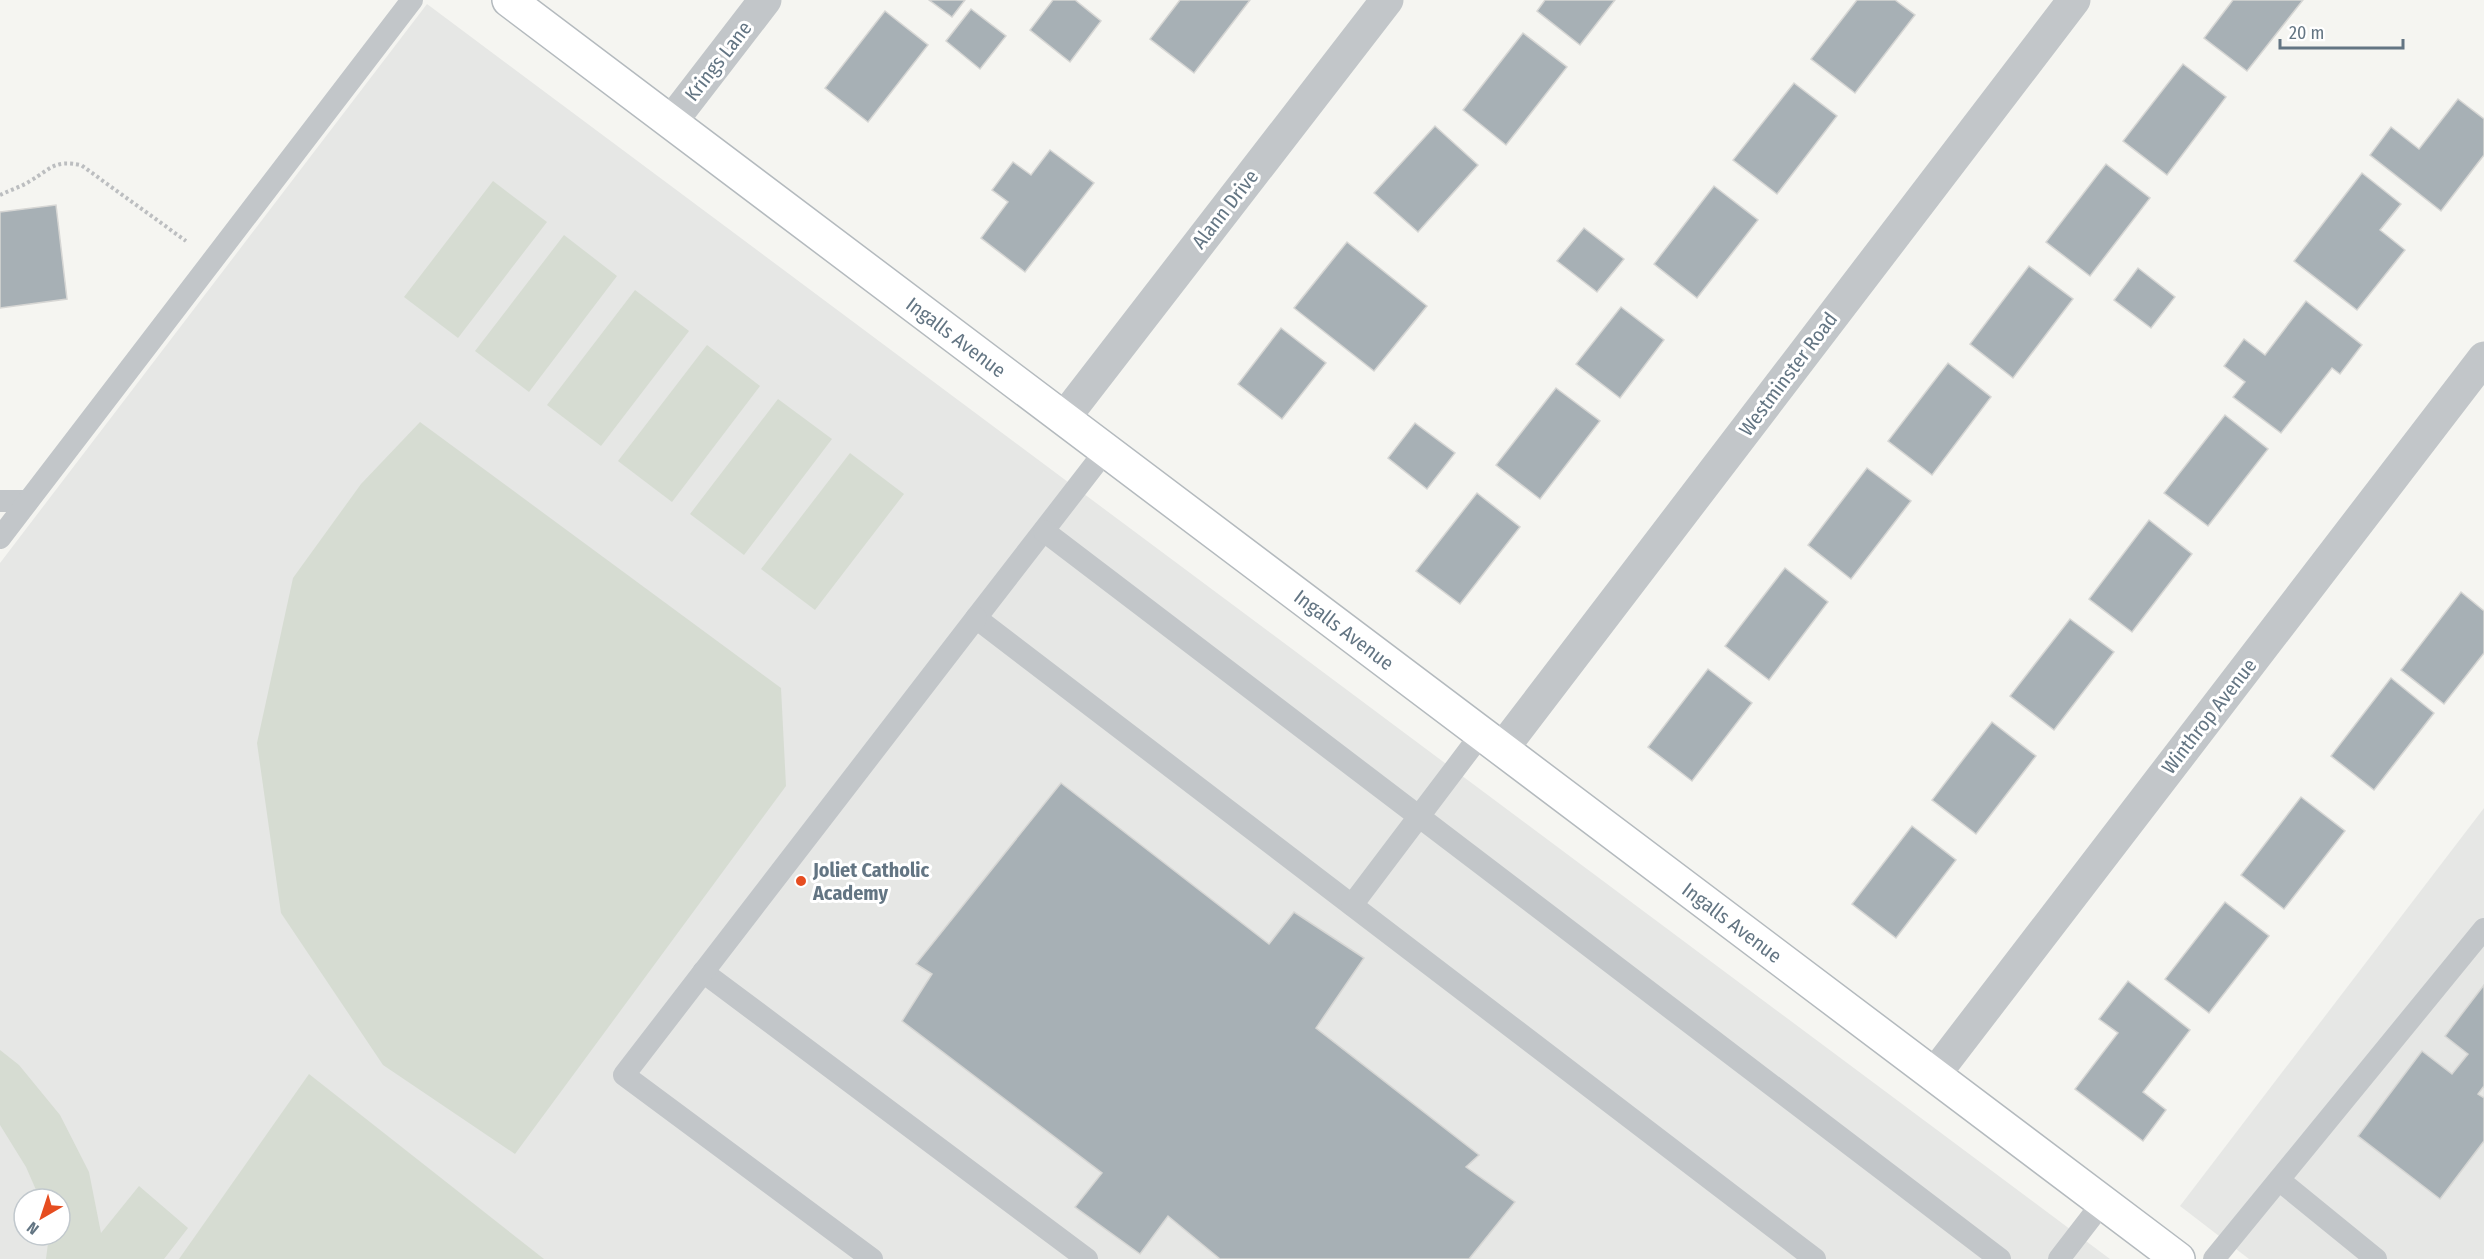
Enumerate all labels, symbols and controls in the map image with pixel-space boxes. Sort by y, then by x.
scale bar [2280,12,2403,50]
street label: Krings Lane [679,16,757,106]
text: 20 m [2289,22,2324,44]
street label: Alann Drive [1187,165,1263,253]
street label: Ingalls Avenue [902,292,1011,382]
street label: Westminster Road [1734,307,1842,441]
street label: Ingalls Avenue [1290,585,1399,675]
street label: Winthrop Avenue [2156,653,2262,779]
place label: Joliet Catholic Academy [812,858,930,905]
marker: Joliet Catholic Academy [794,874,808,888]
street label: Ingalls Avenue [1678,877,1787,968]
north arrow [12,1187,72,1247]
text: N [23,1218,43,1239]

